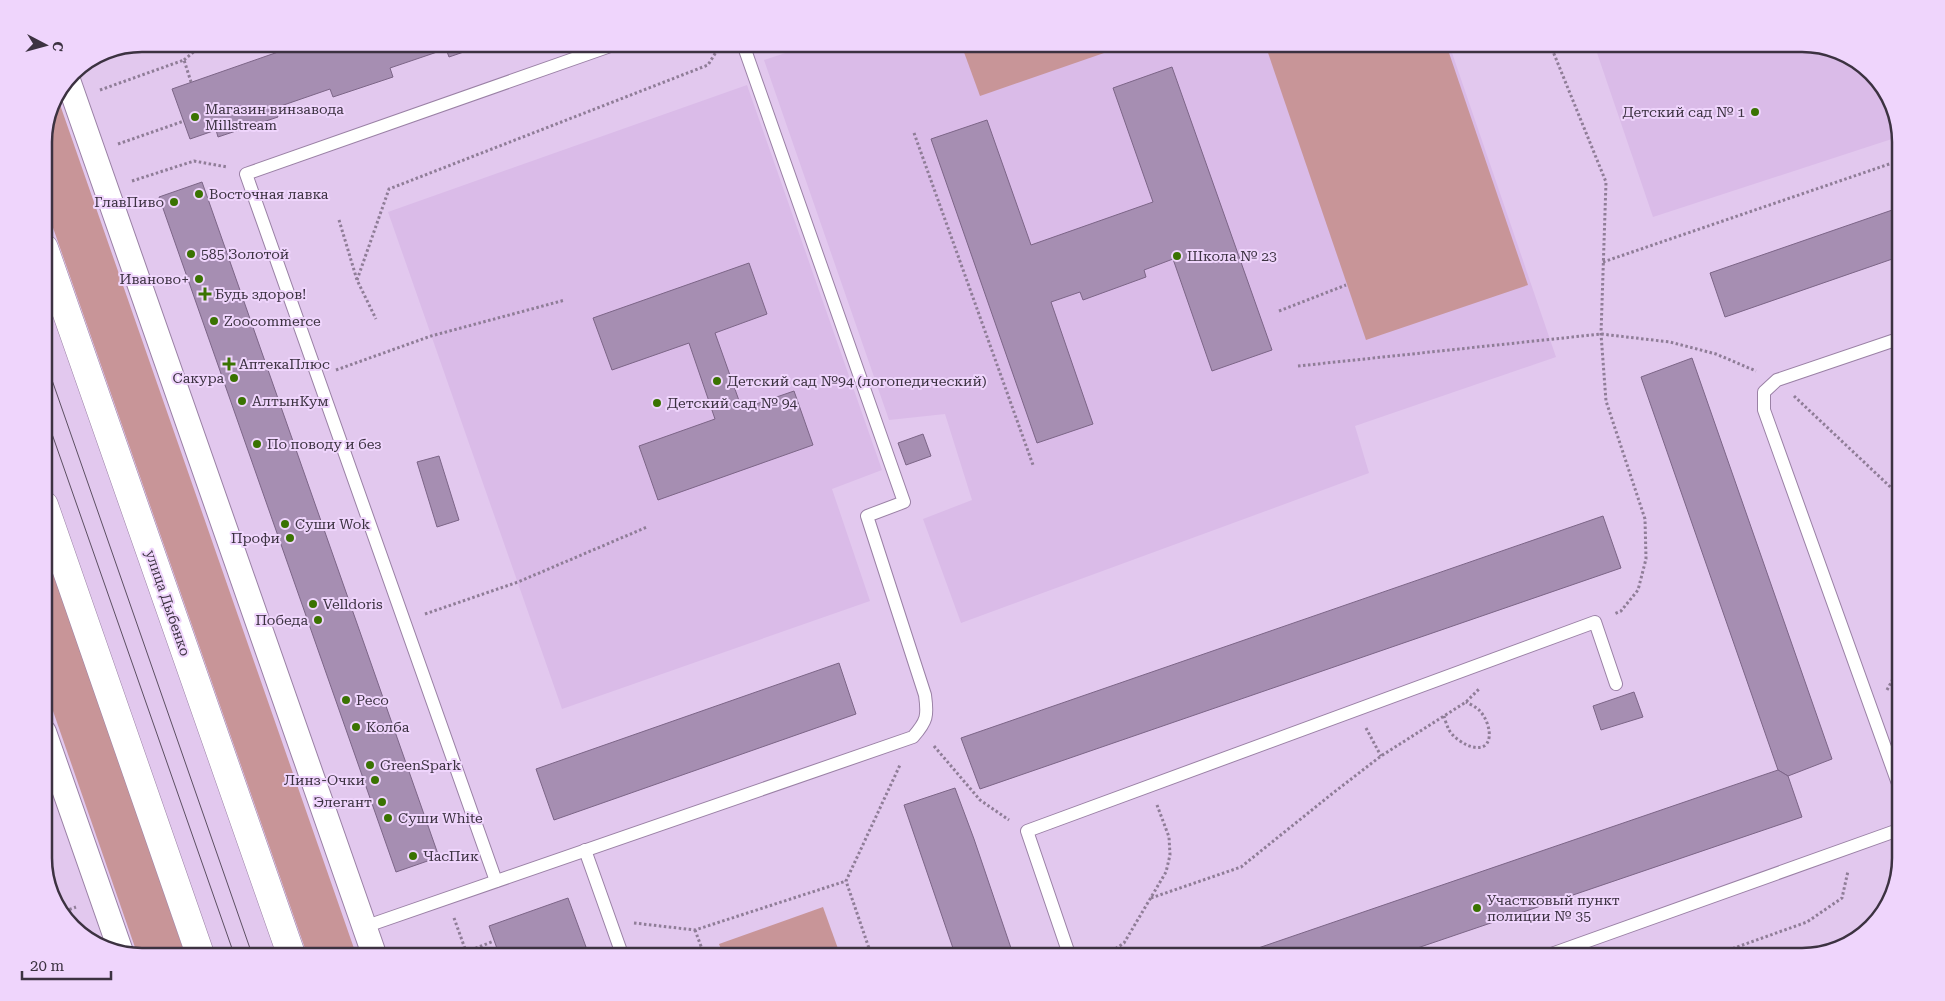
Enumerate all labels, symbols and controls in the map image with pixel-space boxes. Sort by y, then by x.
north arrow [20,20,70,70]
text: С [49,41,66,52]
place label: Магазин винзавода Millstream [205,101,344,133]
place label: Детский сад № 1 [1623,104,1745,120]
marker: Детский сад № 1 [1749,106,1761,118]
marker: Магазин винзавода Millstream [189,111,201,123]
place label: Восточная лавка [209,186,329,202]
marker: Восточная лавка [193,188,205,200]
place label: ГлавПиво [94,194,164,210]
marker: ГлавПиво [168,196,180,208]
place label: 585 Золотой [201,246,289,262]
marker: 585 Золотой [185,248,197,260]
place label: Школа № 23 [1187,248,1277,264]
marker: Школа № 23 [1171,250,1183,262]
place label: Иваново+ [119,271,189,287]
marker: Иваново+ [193,273,205,285]
place label: Будь здоров! [215,286,306,302]
marker: Будь здоров! [199,288,211,300]
place label: Zoocommerce [224,313,321,329]
marker: Zoocommerce [208,315,220,327]
place label: АптекаПлюс [239,356,330,372]
marker: АптекаПлюс [223,358,235,370]
place label: Сакура [173,370,224,386]
marker: Сакура [228,372,240,384]
place label: Детский сад №94 (логопедический) [727,373,986,389]
marker: Детский сад №94 (логопедический) [711,375,723,387]
place label: АлтынКум [252,393,329,409]
marker: АлтынКум [236,395,248,407]
place label: Детский сад № 94 [667,395,797,411]
marker: Детский сад № 94 [651,397,663,409]
place label: По поводу и без [267,436,382,452]
marker: По поводу и без [251,438,263,450]
place label: Суши Wok [295,516,370,532]
marker: Суши Wok [279,518,291,530]
place label: Профи [231,530,280,546]
marker: Профи [284,532,296,544]
street label: улица Дыбенко [142,548,194,658]
place label: Velldoris [323,596,383,612]
marker: Velldoris [307,598,319,610]
place label: Победа [255,612,308,628]
marker: Победа [312,614,324,626]
place label: Ресо [356,692,389,708]
marker: Ресо [340,694,352,706]
place label: Колба [366,719,410,735]
marker: Колба [350,721,362,733]
place label: GreenSpark [380,757,461,773]
marker: GreenSpark [364,759,376,771]
place label: Линз-Очки [284,772,365,788]
marker: Линз-Очки [369,774,381,786]
place label: Элегант [314,794,372,810]
marker: Элегант [376,796,388,808]
place label: Суши White [398,810,483,826]
marker: Суши White [382,812,394,824]
place label: ЧасПик [423,848,479,864]
marker: ЧасПик [407,850,419,862]
place label: Участковый пункт полиции № 35 [1487,892,1620,924]
marker: Участковый пункт полиции № 35 [1471,902,1483,914]
scale bar [22,948,111,980]
text: 20 m [30,957,65,975]

